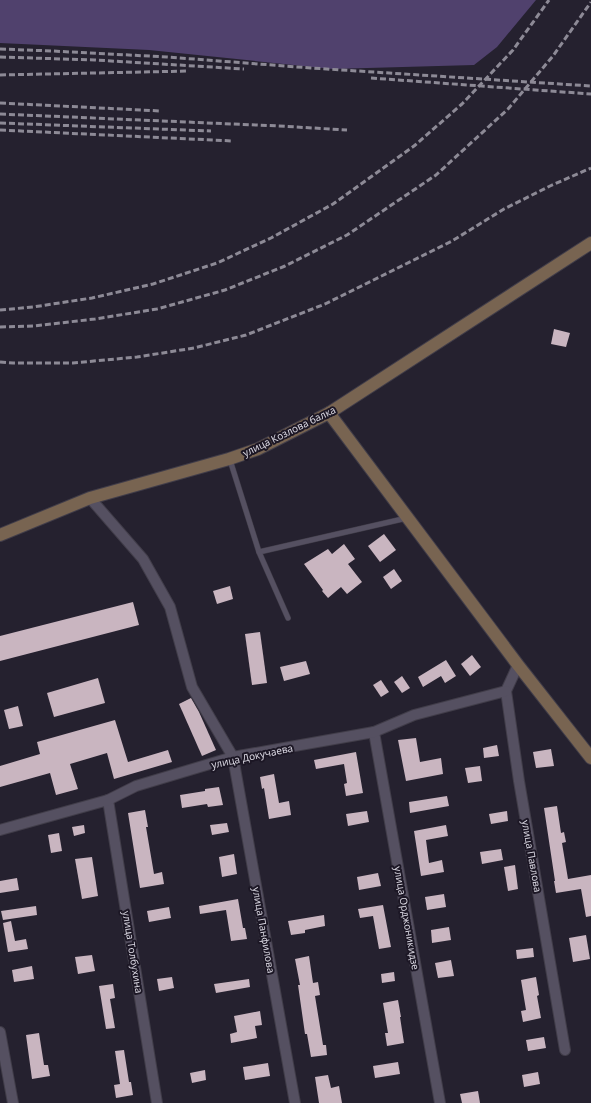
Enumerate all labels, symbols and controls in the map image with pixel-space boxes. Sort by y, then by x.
street label: улица Козлова балка [240,402,338,460]
street label: улица Докучаева [210,741,294,771]
street label: улица Павлова [519,819,545,893]
street label: улица Орджоникидзе [391,865,423,971]
street label: улица Панфилова [250,886,278,974]
street label: улица Толбухина [120,910,146,994]

